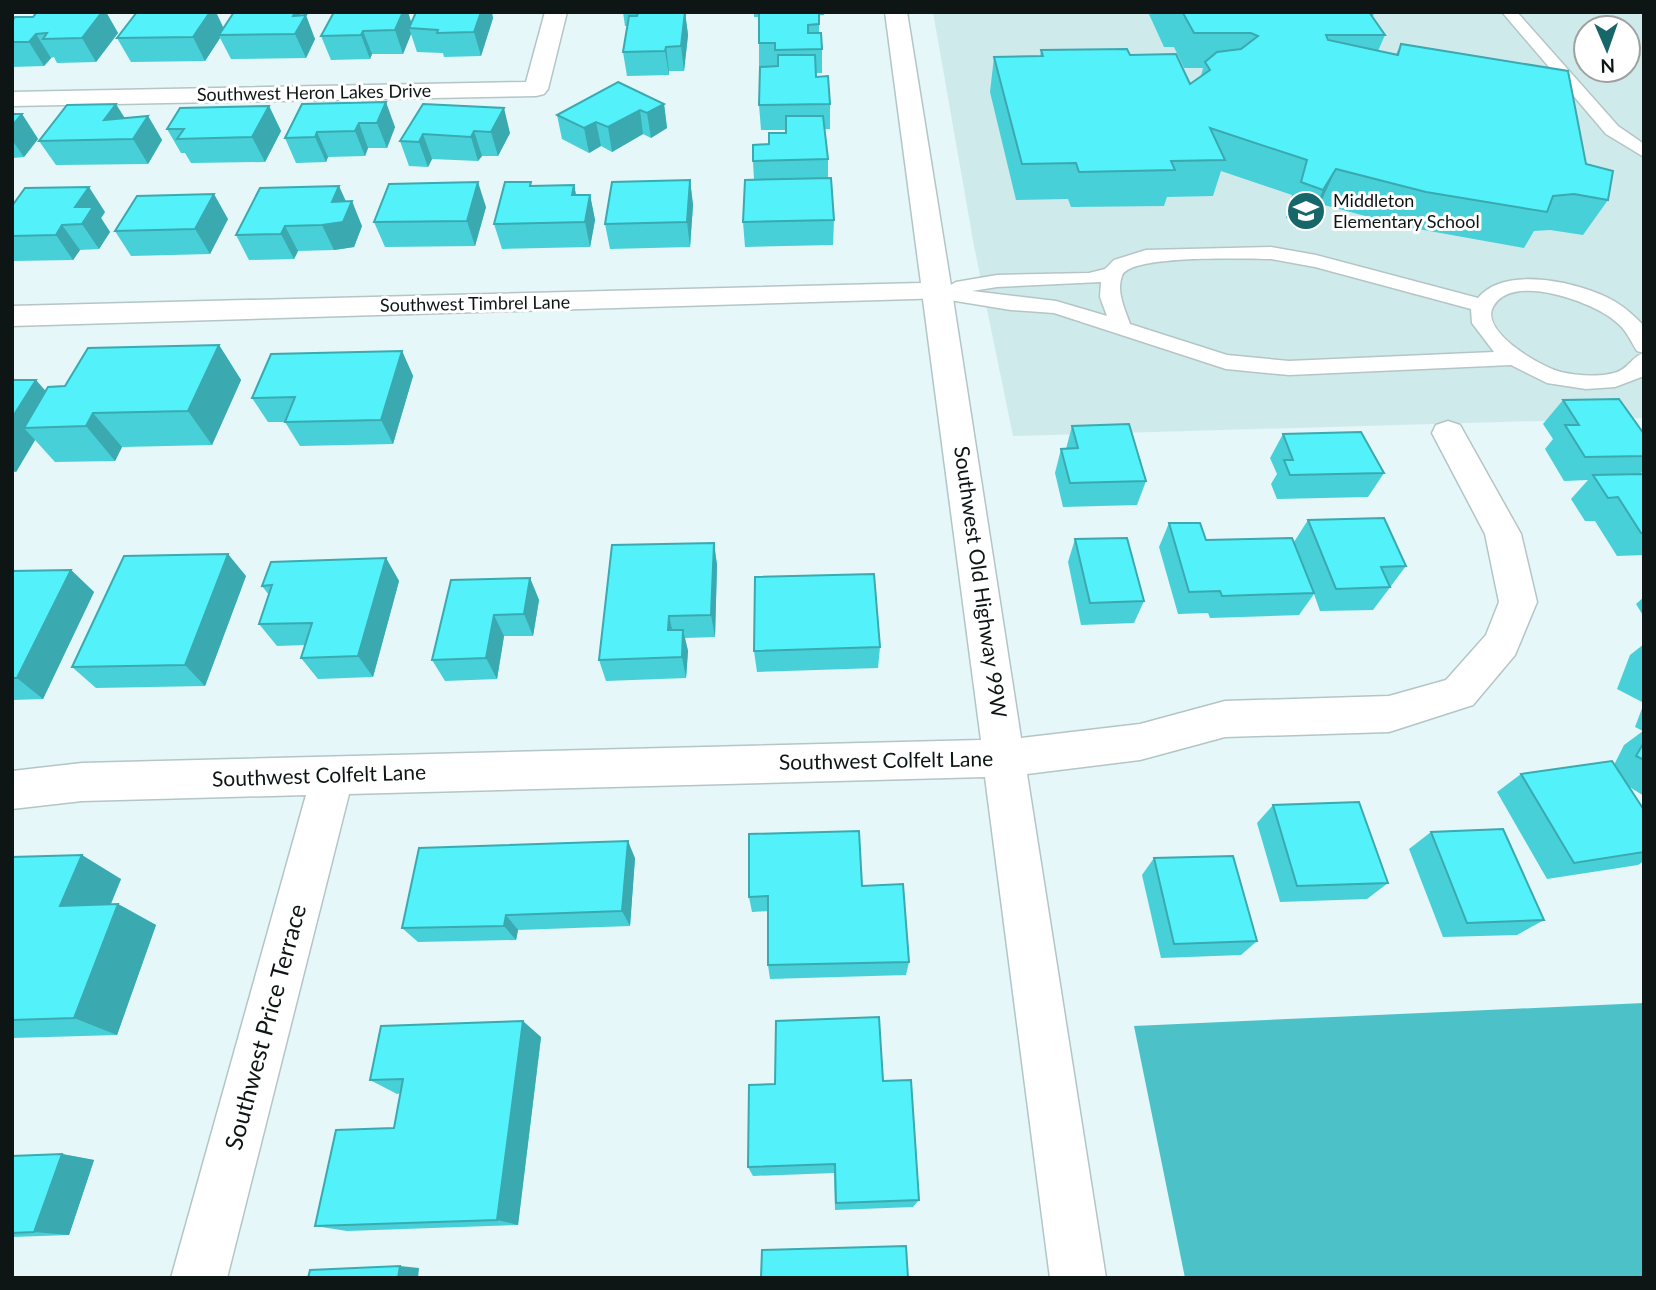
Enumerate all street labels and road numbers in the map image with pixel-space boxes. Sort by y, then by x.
street label: Southwest Heron Lakes Drive [197,79,431,105]
street label: Southwest Timbrel Lane [380,290,570,316]
street label: Southwest Old Highway 99W [950,444,1013,720]
street label: Southwest Colfelt Lane [779,745,993,774]
street label: Southwest Colfelt Lane [211,758,426,791]
street label: Southwest Price Terrace [218,900,311,1153]

